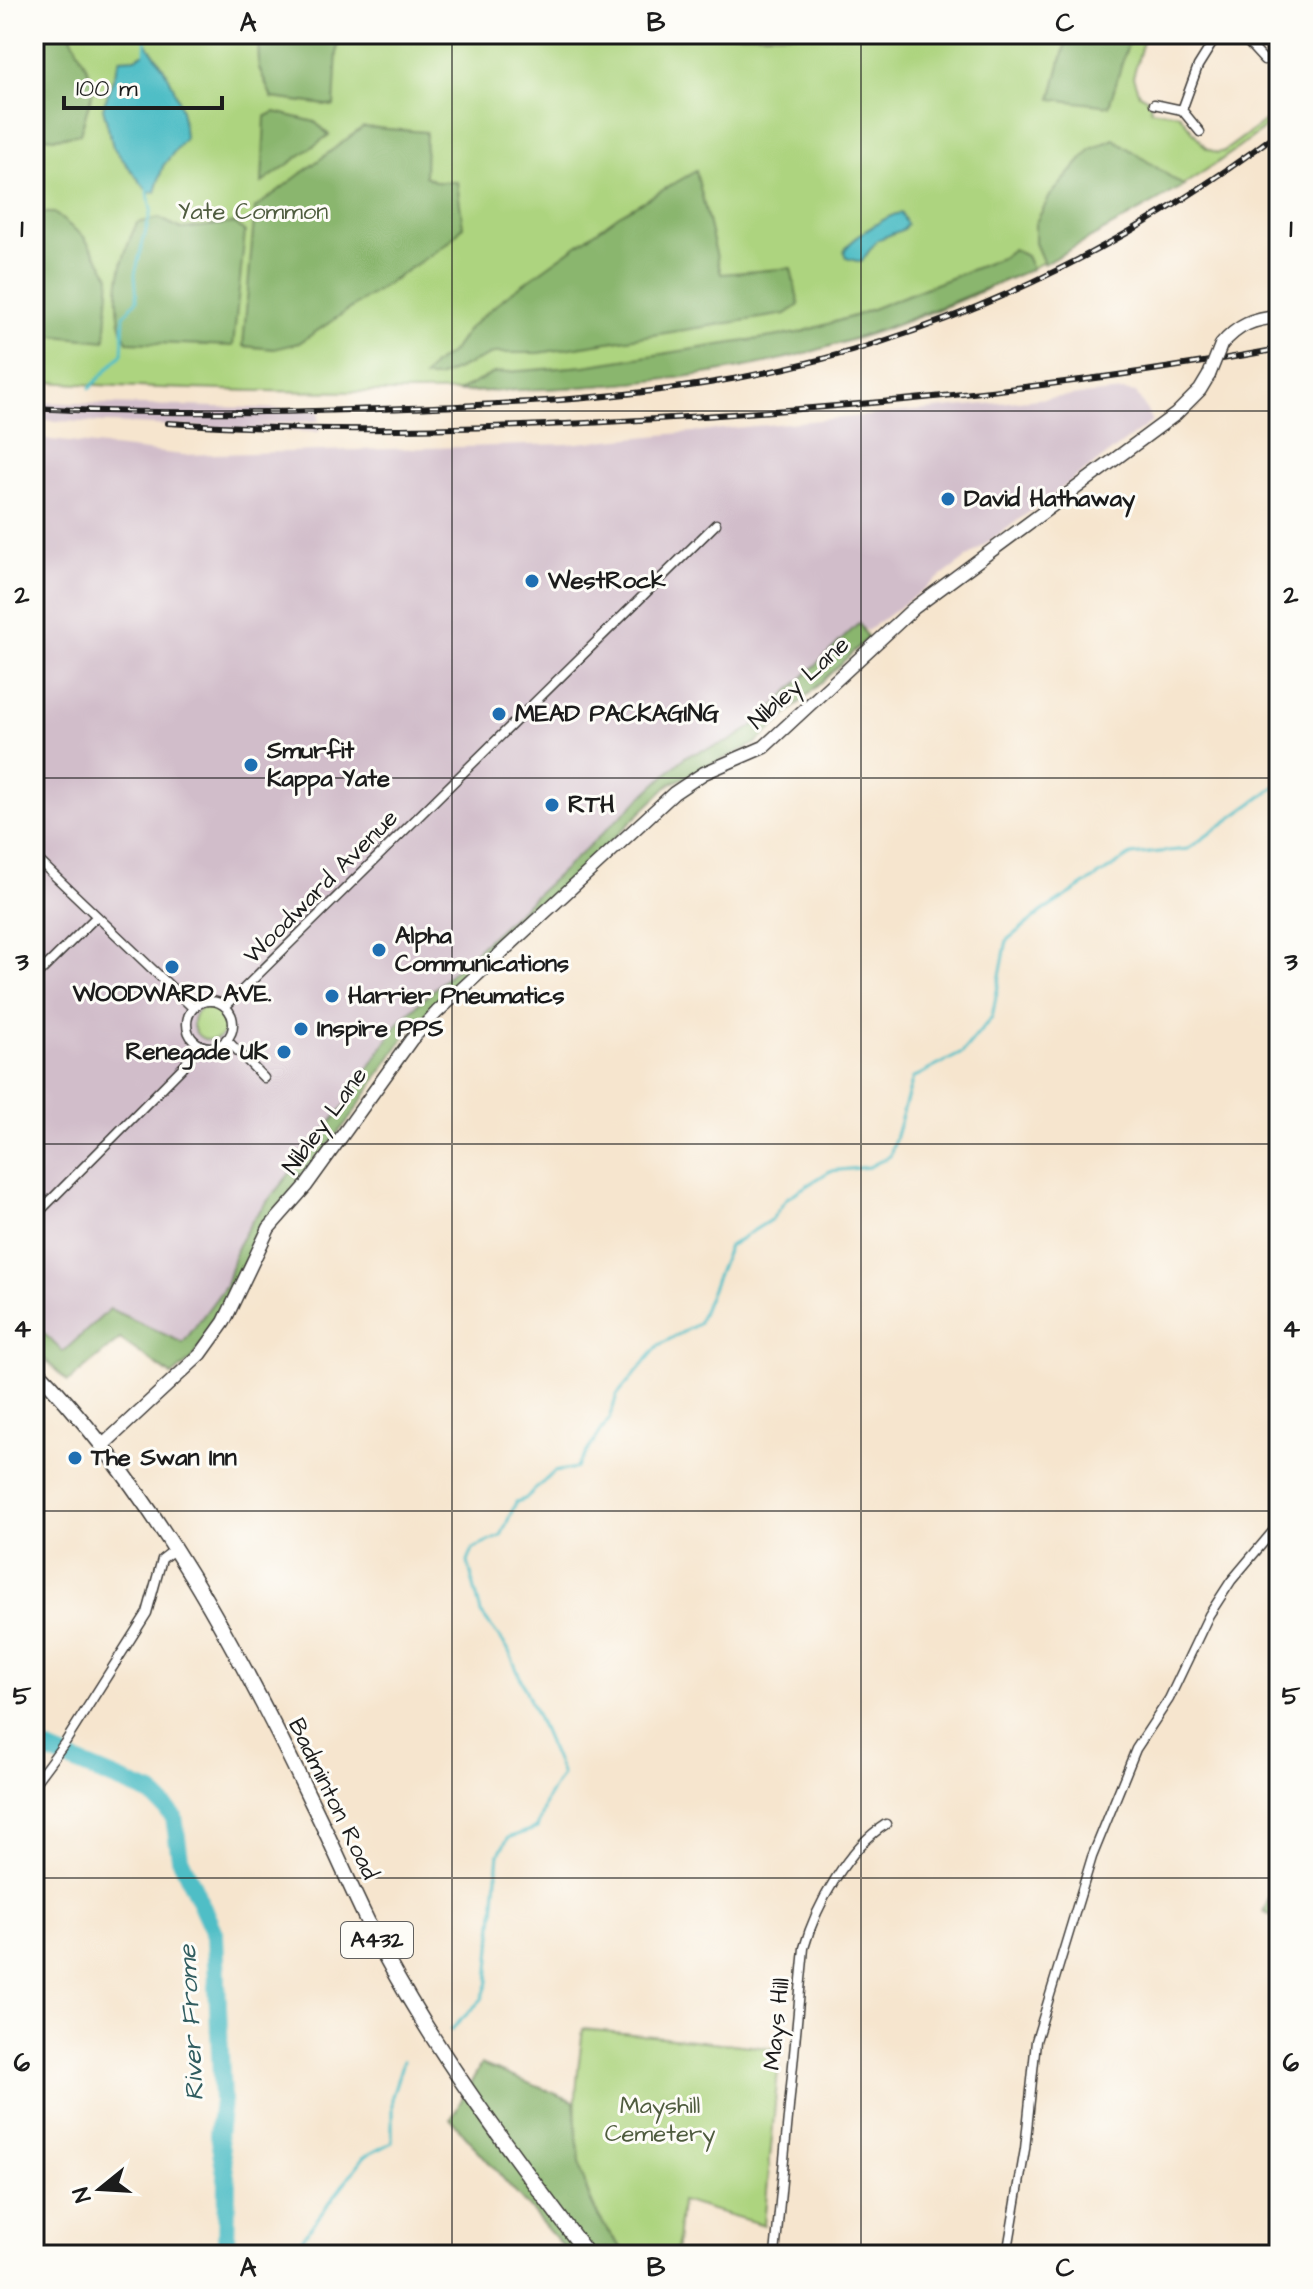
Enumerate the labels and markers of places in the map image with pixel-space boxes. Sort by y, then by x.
place label: David Hathaway [964,482,1136,518]
marker: David Hathaway [939,490,957,508]
place label: WestRock [547,564,666,598]
marker: WestRock [523,572,541,590]
place label: MEAD PACKAGING [515,697,719,731]
marker: MEAD PACKAGING [490,705,508,723]
place label: Smurfit Kappa Yate [266,734,390,796]
marker: Smurfit Kappa Yate [242,756,260,774]
place label: RTH [568,788,615,822]
marker: RTH [543,796,561,814]
place label: Alpha Communications [395,919,569,981]
marker: Alpha Communications [370,941,388,959]
marker: WOODWARD AVE. [163,958,181,976]
place label: WOODWARD AVE. [72,977,271,1011]
place label: Harrier Pneumatics [348,979,565,1013]
marker: Harrier Pneumatics [323,987,341,1005]
place label: Inspire PPS [317,1012,444,1046]
marker: Inspire PPS [292,1020,310,1038]
place label: Renegade UK [125,1035,268,1070]
marker: Renegade UK [275,1043,293,1061]
place label: The Swan Inn [90,1441,237,1475]
marker: The Swan Inn [66,1449,84,1467]

